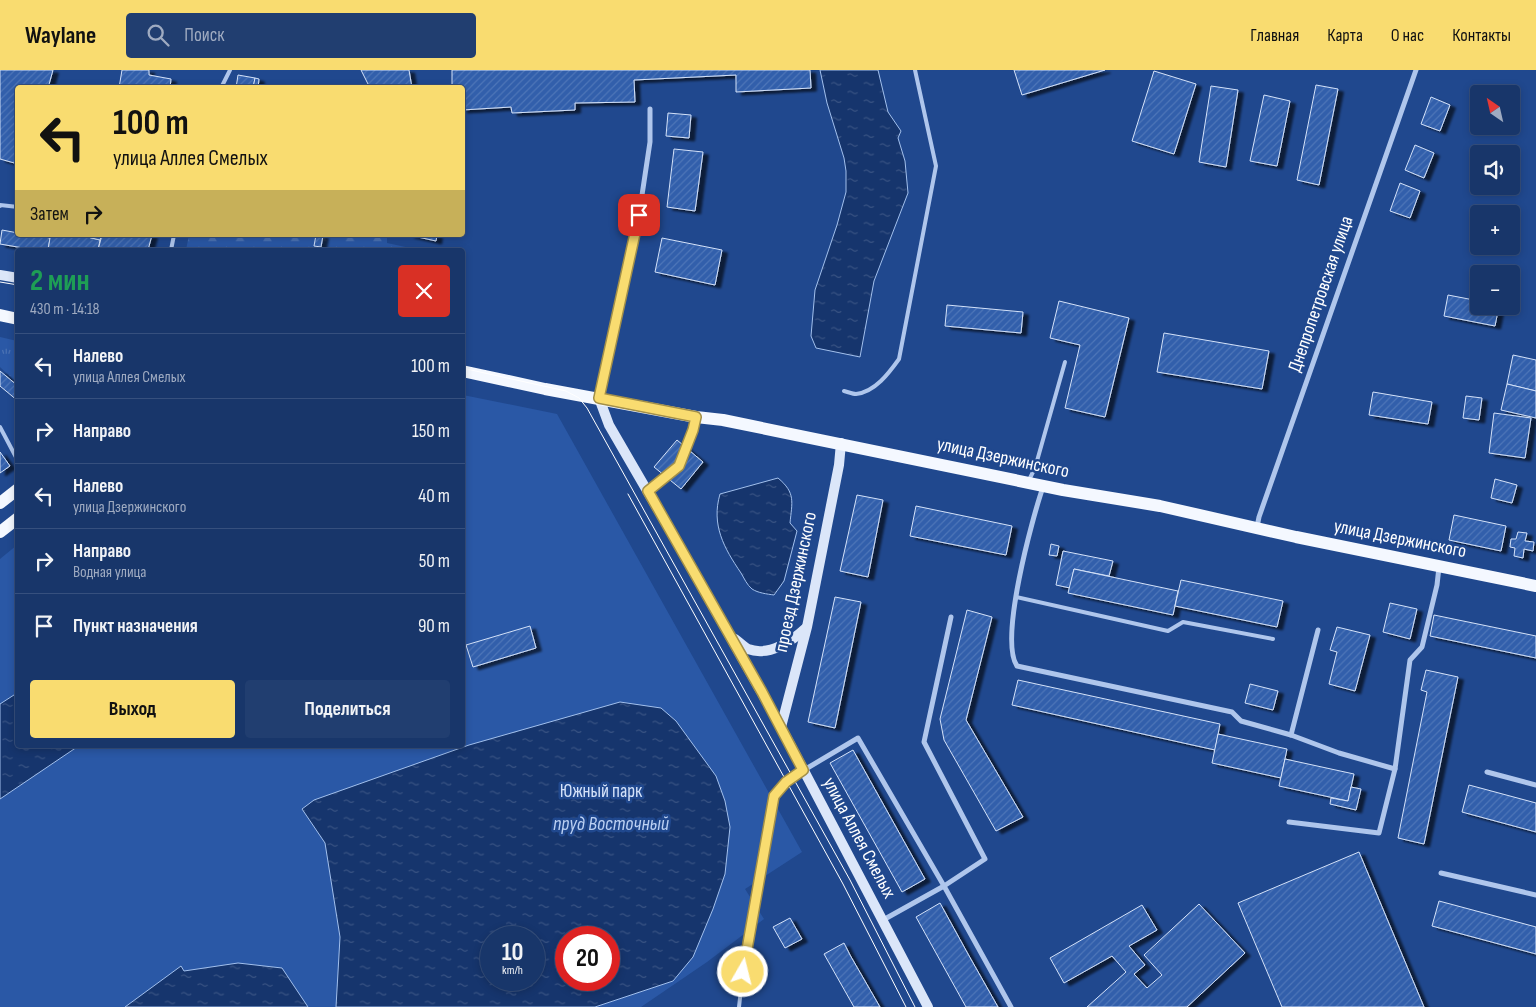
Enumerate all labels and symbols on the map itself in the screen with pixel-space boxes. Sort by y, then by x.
north arrow [1470,85,1520,135]
pin [618,194,660,236]
street label: Днепропетровская улица [1284,213,1358,375]
street label: улица Дзержинского [935,433,1071,483]
street label: проезд Дзержинского [770,510,822,654]
street label: улица Дзержинского [1332,515,1468,563]
street label: улица Аллея Смелых [817,774,901,902]
park label: Южный парк [560,780,643,803]
water label: пруд Восточный [553,812,670,836]
speed limit sign: 20 [555,926,620,991]
position arrow [716,945,768,997]

